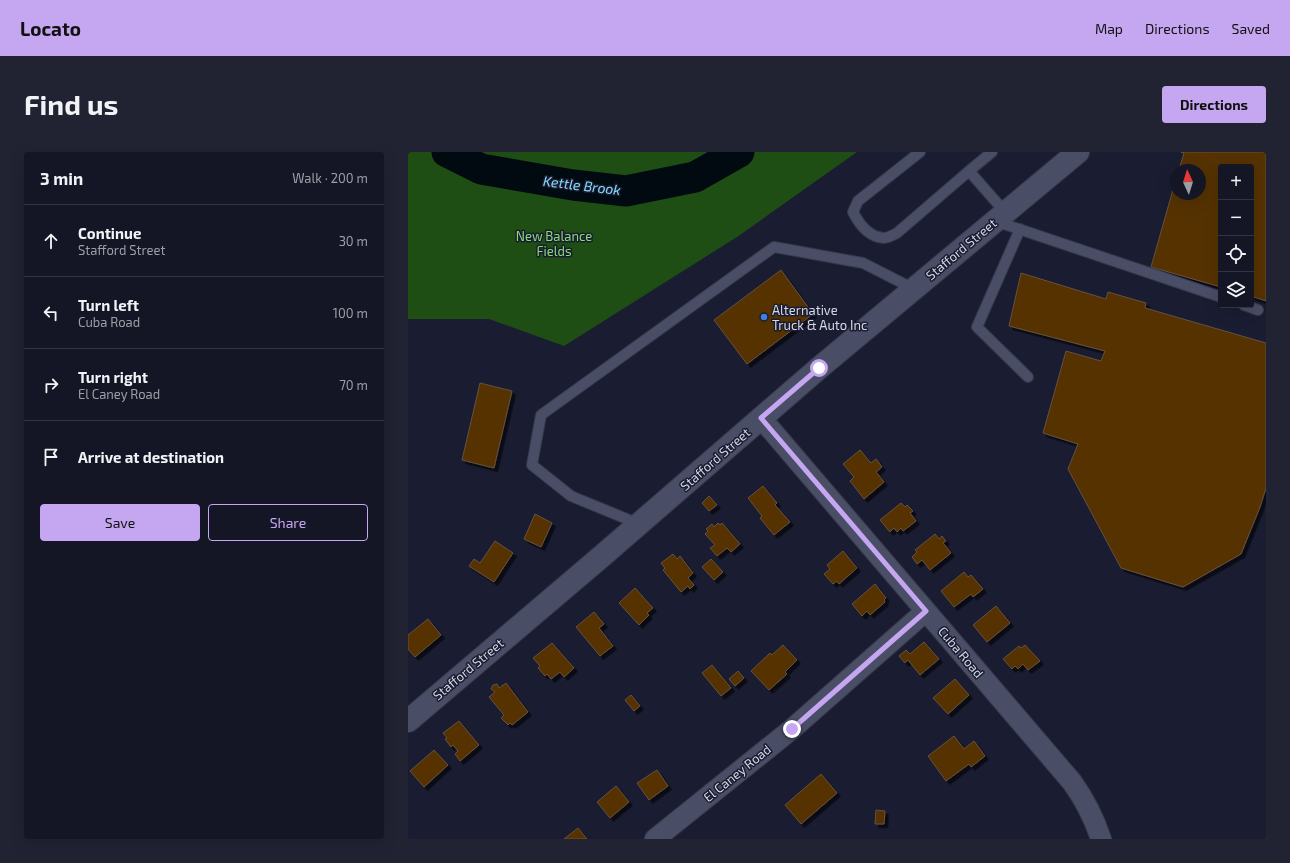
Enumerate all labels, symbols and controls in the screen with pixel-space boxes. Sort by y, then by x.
text: Locato [20,17,81,40]
text: Map [1095,20,1123,37]
text: Directions [1145,20,1210,37]
text: Saved [1232,20,1270,37]
button: Directions [1162,86,1266,123]
text: Find us [24,87,118,121]
north arrow [1170,164,1206,200]
map controls [1218,164,1254,308]
button: + [1218,164,1254,200]
text: 3 min [40,168,83,188]
text: Walk · 200 m [292,170,368,186]
water label: Kettle Brook [542,172,622,198]
button: − [1218,200,1254,236]
street label: Stafford Street [922,215,1000,283]
text: Continue [78,224,141,242]
park label: New Balance Fields [516,228,592,259]
icon: ahead [40,230,62,252]
text: 30 m [339,233,368,249]
button: locate [1218,236,1254,272]
text: Stafford Street [78,242,165,258]
button: layers [1218,272,1254,308]
text: Turn left [78,296,139,314]
icon: left [40,302,62,324]
place label: Alternative Truck & Auto Inc [772,302,867,333]
text: 100 m [333,305,368,321]
marker: Alternative Truck & Auto Inc [759,312,769,322]
text: Cuba Road [78,314,140,330]
route start [810,359,828,377]
text: Turn right [78,368,148,386]
icon: right [40,374,62,396]
text: 70 m [339,377,368,393]
text: El Caney Road [78,386,160,402]
street label: Stafford Street [677,424,753,494]
icon: arrive [40,446,62,468]
text: Arrive at destination [78,448,224,466]
button: Save [40,504,200,541]
button: Share [208,504,368,541]
street label: Cuba Road [935,623,987,681]
street label: Stafford Street [429,635,507,703]
route end [783,720,801,738]
street label: El Caney Road [700,741,774,805]

